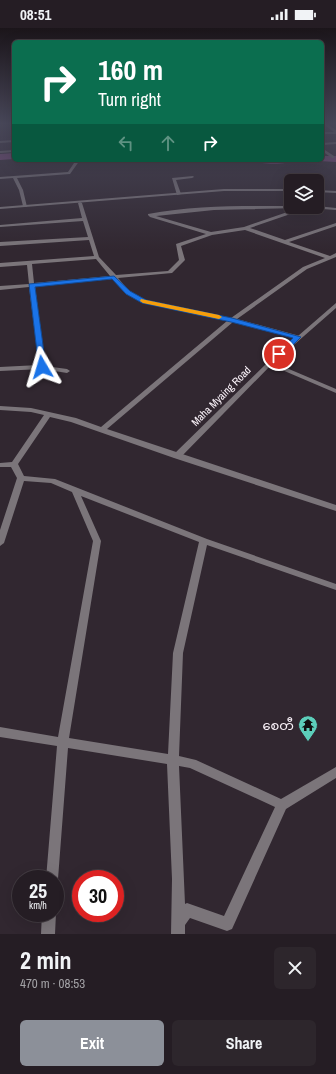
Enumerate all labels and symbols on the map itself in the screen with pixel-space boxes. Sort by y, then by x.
pin [262,337,296,371]
position arrow [21,346,63,388]
street label: Maha Myaing Road [188,363,254,429]
temple icon: စေတီ [297,714,319,742]
place label: စေတီ [263,717,294,734]
speed limit sign: 30 [72,870,124,922]

